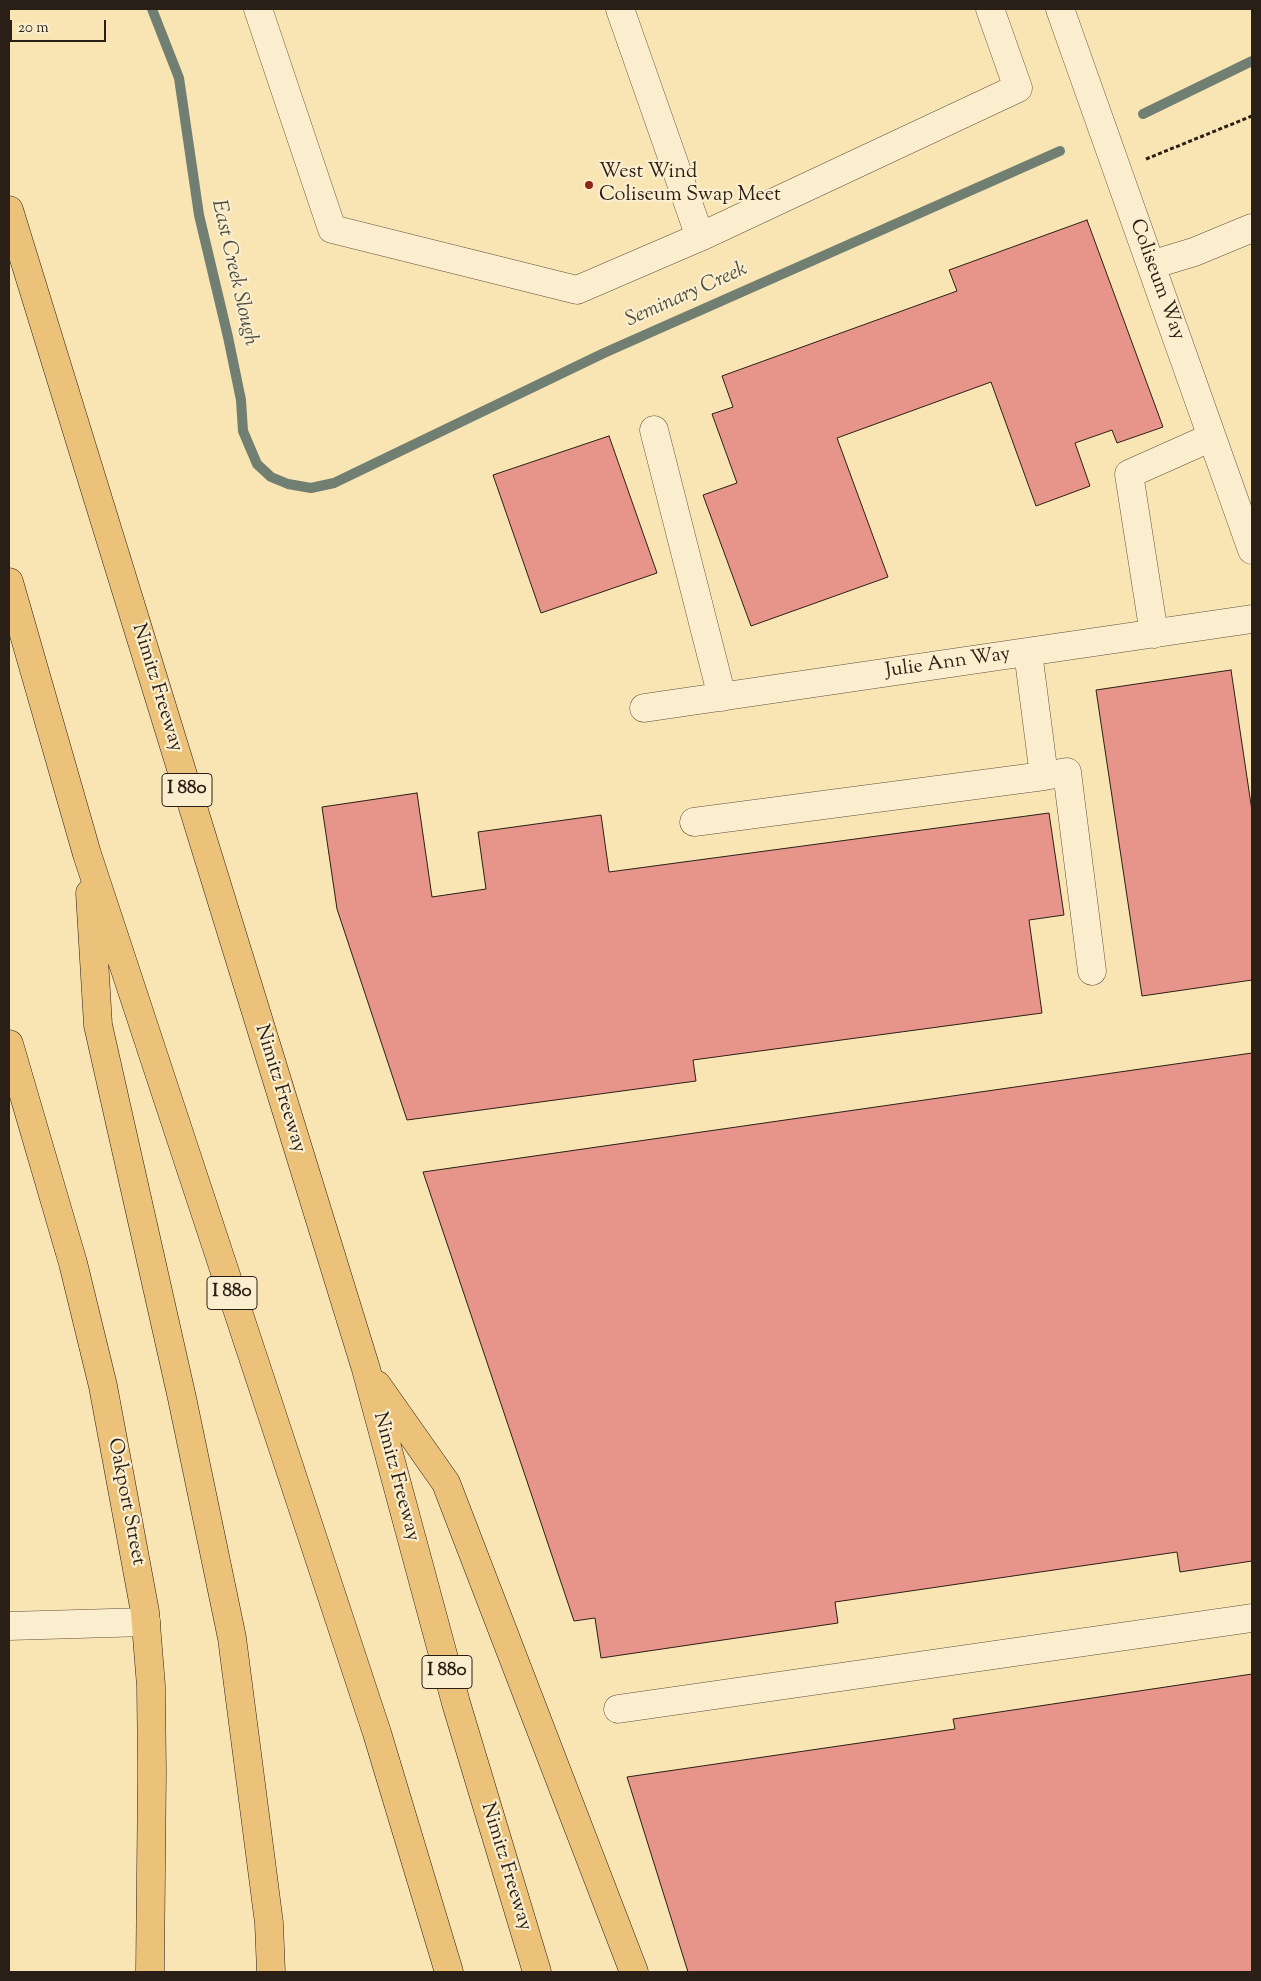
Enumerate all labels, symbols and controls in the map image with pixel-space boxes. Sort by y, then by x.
scale bar [12,10,109,42]
text: 20 m [18,18,49,39]
place label: West Wind Coliseum Swap Meet [599,162,781,209]
marker: West Wind Coliseum Swap Meet [583,179,595,191]
water label: East Creek Slough [204,197,262,349]
street label: Coliseum Way [1123,216,1189,344]
water label: Seminary Creek [622,258,752,334]
street label: Nimitz Freeway [125,621,187,755]
street label: Julie Ann Way [884,643,1012,685]
road number: I 880 [162,774,212,806]
street label: Nimitz Freeway [248,1022,310,1156]
road number: I 880 [207,1276,257,1310]
street label: Nimitz Freeway [366,1410,424,1544]
street label: Oakport Street [101,1436,149,1568]
road number: I 880 [422,1655,472,1688]
street label: Nimitz Freeway [474,1800,536,1934]

